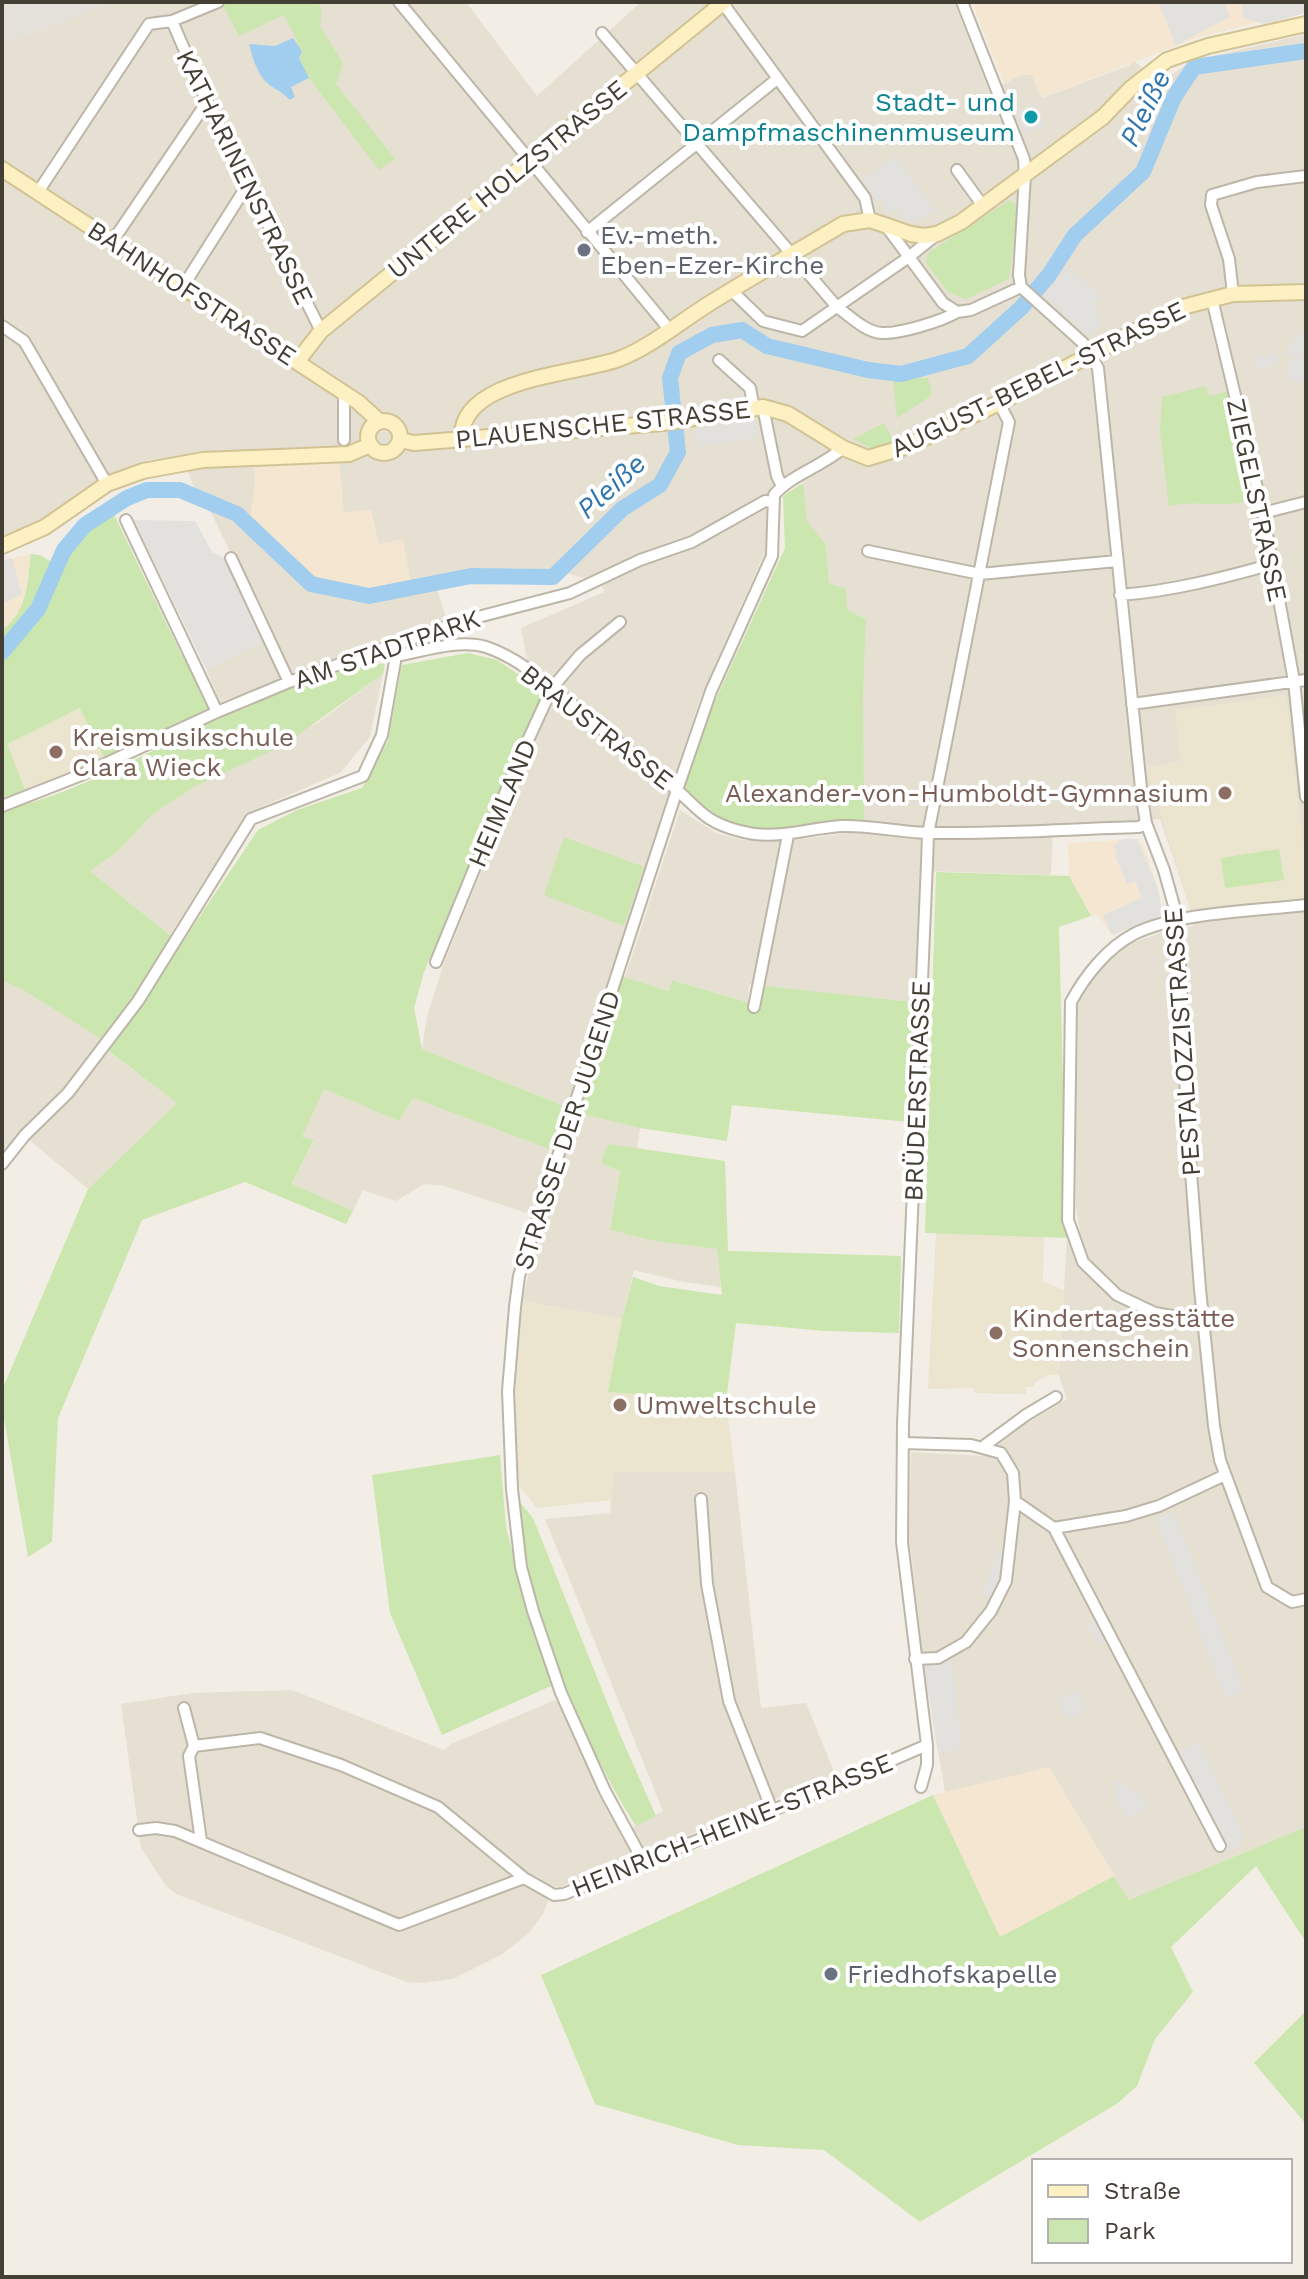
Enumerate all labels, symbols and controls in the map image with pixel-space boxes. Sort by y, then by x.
street label: KATHARINENSTRASSE [170,45,320,309]
water label: Pleiße [1112,64,1178,152]
street label: UNTERE HOLZSTRASSE [381,73,633,285]
place label: Stadt- und Dampfmaschinenmuseum [682,87,1015,147]
marker: Stadt- und Dampfmaschinenmuseum [1022,108,1040,126]
street label: BAHNHOFSTRASSE [82,214,302,372]
place label: Ev.-meth. Eben-Ezer-Kirche [600,220,824,280]
marker: Ev.-meth. Eben-Ezer-Kirche [575,241,593,259]
street label: AUGUST-BEBEL-STRASSE [886,295,1190,463]
street label: PLAUENSCHE STRASSE [454,394,752,454]
street label: ZIEGELSTRASSE [1221,396,1293,604]
water label: Pleiße [570,447,652,525]
street label: AM STADTPARK [290,603,484,695]
street label: BRAUSTRASSE [515,658,679,796]
place label: Kreismusikschule Clara Wieck [72,722,294,782]
street label: HEIMLAND [462,734,542,872]
marker: Kreismusikschule Clara Wieck [47,743,65,761]
place label: Alexander-von-Humboldt-Gymnasium [725,778,1209,808]
marker: Alexander-von-Humboldt-Gymnasium [1216,784,1234,802]
street label: PESTALOZZISTRASSE [1158,907,1206,1177]
street label: BRÜDERSTRASSE [898,980,936,1202]
street label: STRASSE DER JUGEND [508,987,626,1273]
place label: Kindertagesstätte Sonnenschein [1012,1303,1235,1363]
marker: Kindertagesstätte Sonnenschein [987,1324,1005,1342]
place label: Umweltschule [636,1390,817,1420]
marker: Umweltschule [611,1396,629,1414]
street label: HEINRICH-HEINE-STRASSE [567,1747,897,1903]
place label: Friedhofskapelle [847,1959,1057,1989]
marker: Friedhofskapelle [822,1965,840,1983]
legend [1032,2159,1292,2263]
text: Straße [1104,2177,1181,2205]
text: Park [1104,2217,1156,2245]

